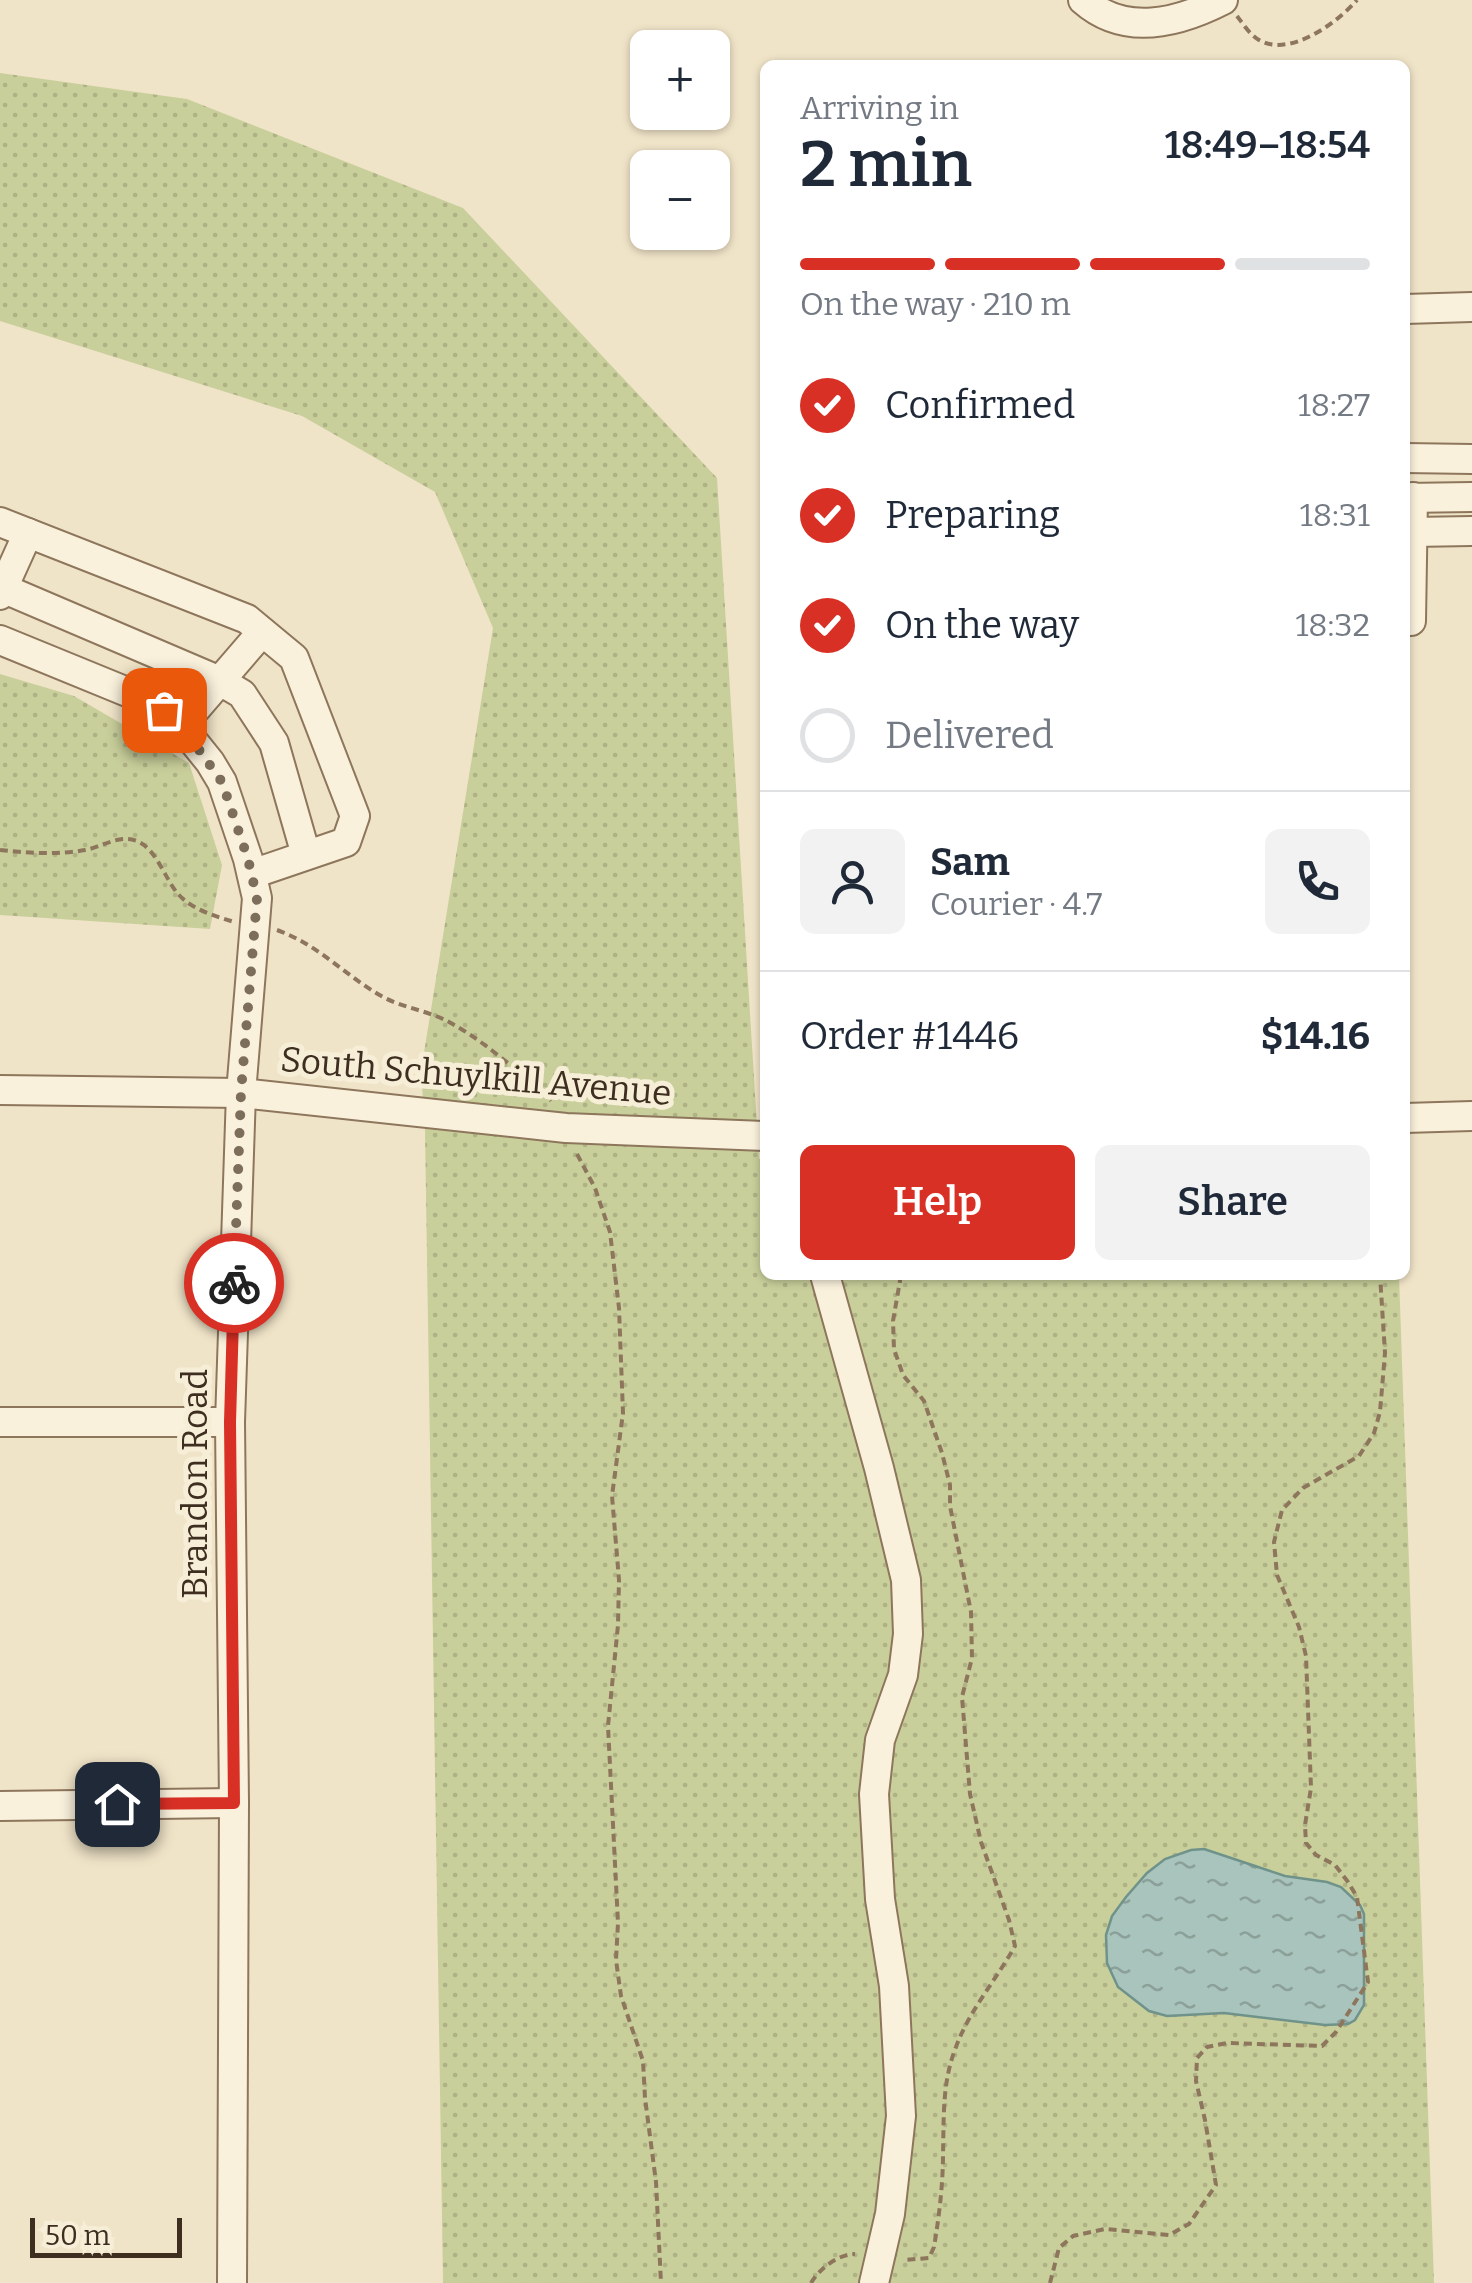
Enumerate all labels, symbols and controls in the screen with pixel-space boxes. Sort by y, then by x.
map controls [630,30,730,250]
button: + [630,30,730,130]
text: Arriving in [800,89,959,127]
text: 18:49–18:54 [1165,122,1370,168]
text: 2 min [800,125,972,203]
button: − [630,150,730,250]
text: On the way · 210 m [800,285,1071,323]
icon: check [800,378,855,433]
text: Confirmed [885,382,1075,428]
text: 18:27 [1298,386,1370,424]
icon: check [800,488,855,543]
text: Preparing [885,492,1060,538]
text: 18:31 [1300,496,1370,534]
icon: check [800,598,855,653]
text: On the way [885,602,1079,648]
text: 18:32 [1295,606,1370,644]
pin [122,668,207,753]
icon: bag [137,683,192,738]
text: Delivered [885,712,1054,758]
button: person [800,829,905,934]
button: phone [1265,829,1370,934]
text: Sam [930,839,1010,885]
text: Courier · 4.7 [930,885,1102,923]
text: Order #1446 [800,1013,1019,1059]
text: $14.16 [1261,1013,1370,1059]
street label: South Schuylkill Avenue [279,1038,673,1114]
button: Help [800,1145,1075,1260]
button: Share [1095,1145,1370,1260]
courier [184,1233,284,1333]
icon: bike [207,1256,262,1311]
street label: Brandon Road [174,1369,216,1599]
pin [75,1762,160,1847]
icon: home [90,1777,145,1832]
scale bar [30,2213,182,2258]
text: 50 m [45,2219,110,2252]

